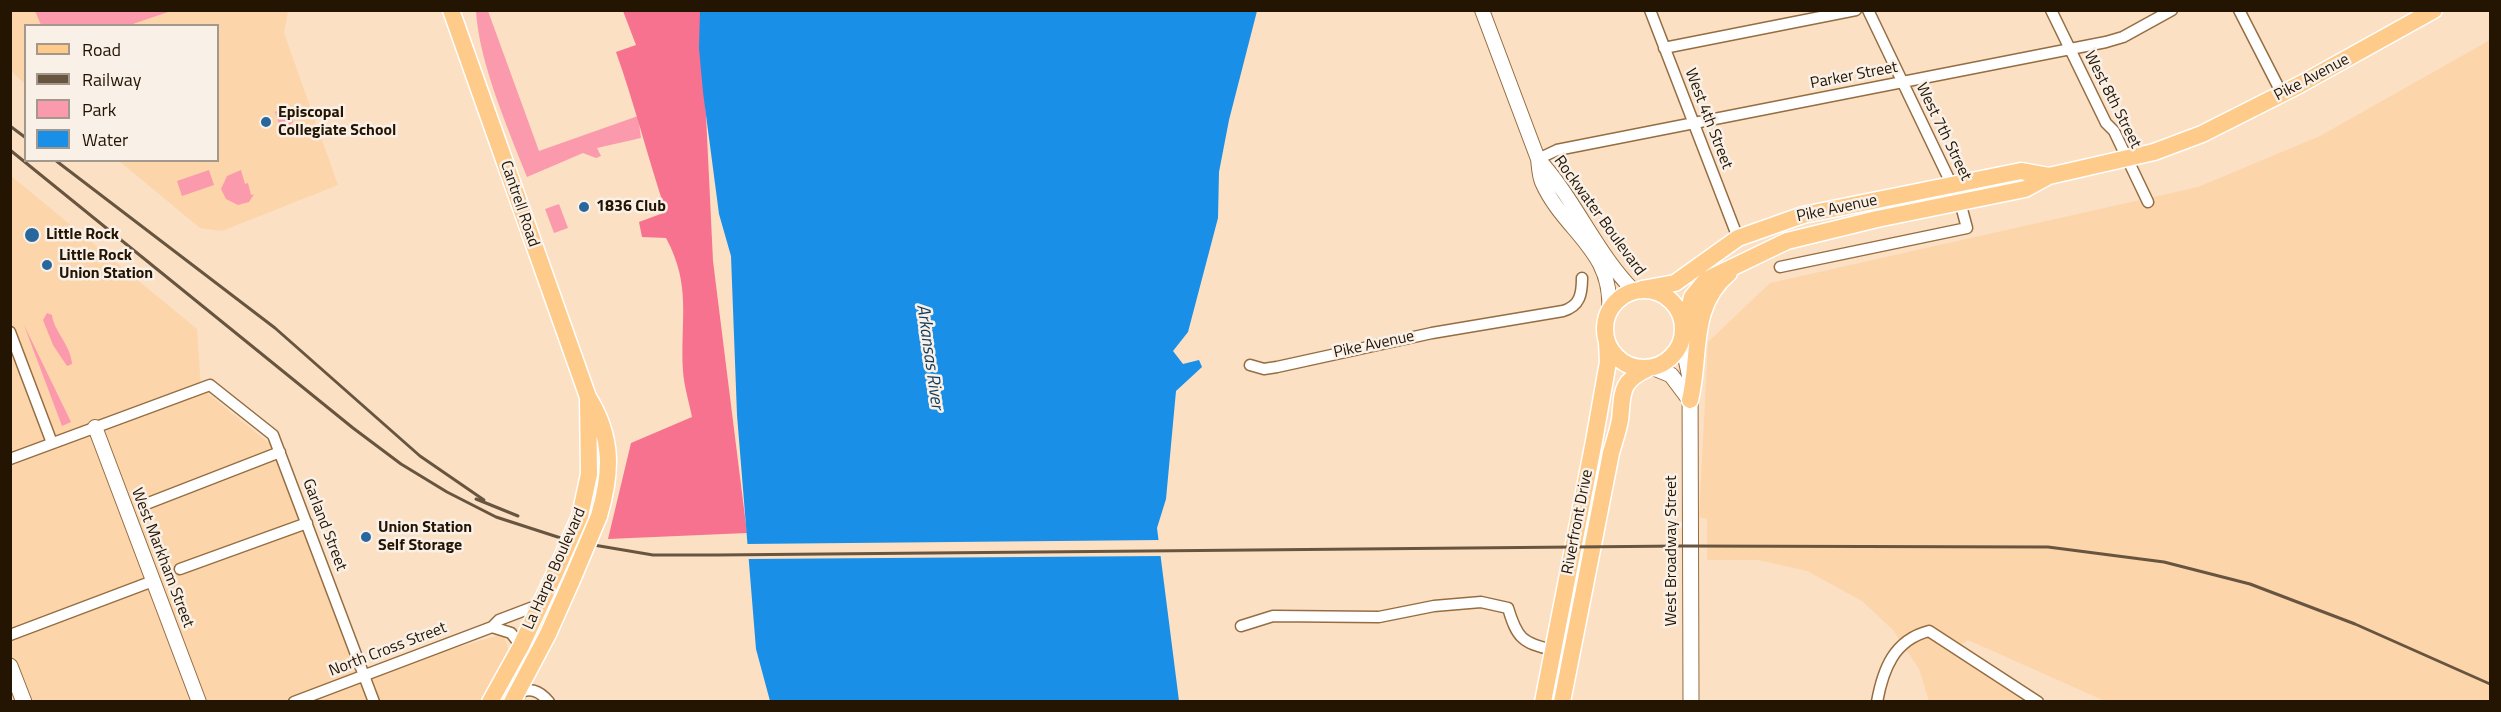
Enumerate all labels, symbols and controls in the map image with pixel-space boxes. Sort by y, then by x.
legend [24,24,219,162]
text: Road [82,36,121,63]
street label: West 8th Street [2079,48,2145,152]
street label: Pike Avenue [2271,50,2353,106]
street label: Parker Street [1809,58,1899,94]
text: Railway [82,66,141,93]
street label: West 4th Street [1680,66,1736,172]
street label: West 7th Street [1911,80,1975,184]
text: Park [82,96,116,123]
place label: Episcopal Collegiate School [278,103,396,141]
marker: Episcopal Collegiate School [259,115,273,129]
text: Water [82,126,128,153]
street label: Rockwater Boulevard [1549,152,1649,280]
street label: Cantrell Road [495,158,543,250]
street label: Pike Avenue [1795,191,1879,227]
place label: 1836 Club [596,197,666,217]
marker: 1836 Club [577,200,591,214]
place label: Little Rock [46,225,119,245]
marker: Little Rock [23,226,41,244]
place label: Little Rock Union Station [59,246,153,284]
marker: Little Rock Union Station [40,258,54,272]
water label: Arkansas River [911,303,947,411]
street label: Pike Avenue [1332,327,1416,363]
street label: Riverfront Drive [1558,468,1598,576]
street label: West Broadway Street [1662,475,1682,627]
street label: Garland Street [298,476,350,574]
street label: West Markham Street [127,486,197,630]
street label: La Harpe Boulevard [520,505,590,633]
place label: Union Station Self Storage [378,518,472,556]
marker: Union Station Self Storage [359,530,373,544]
street label: North Cross Street [326,619,450,681]

